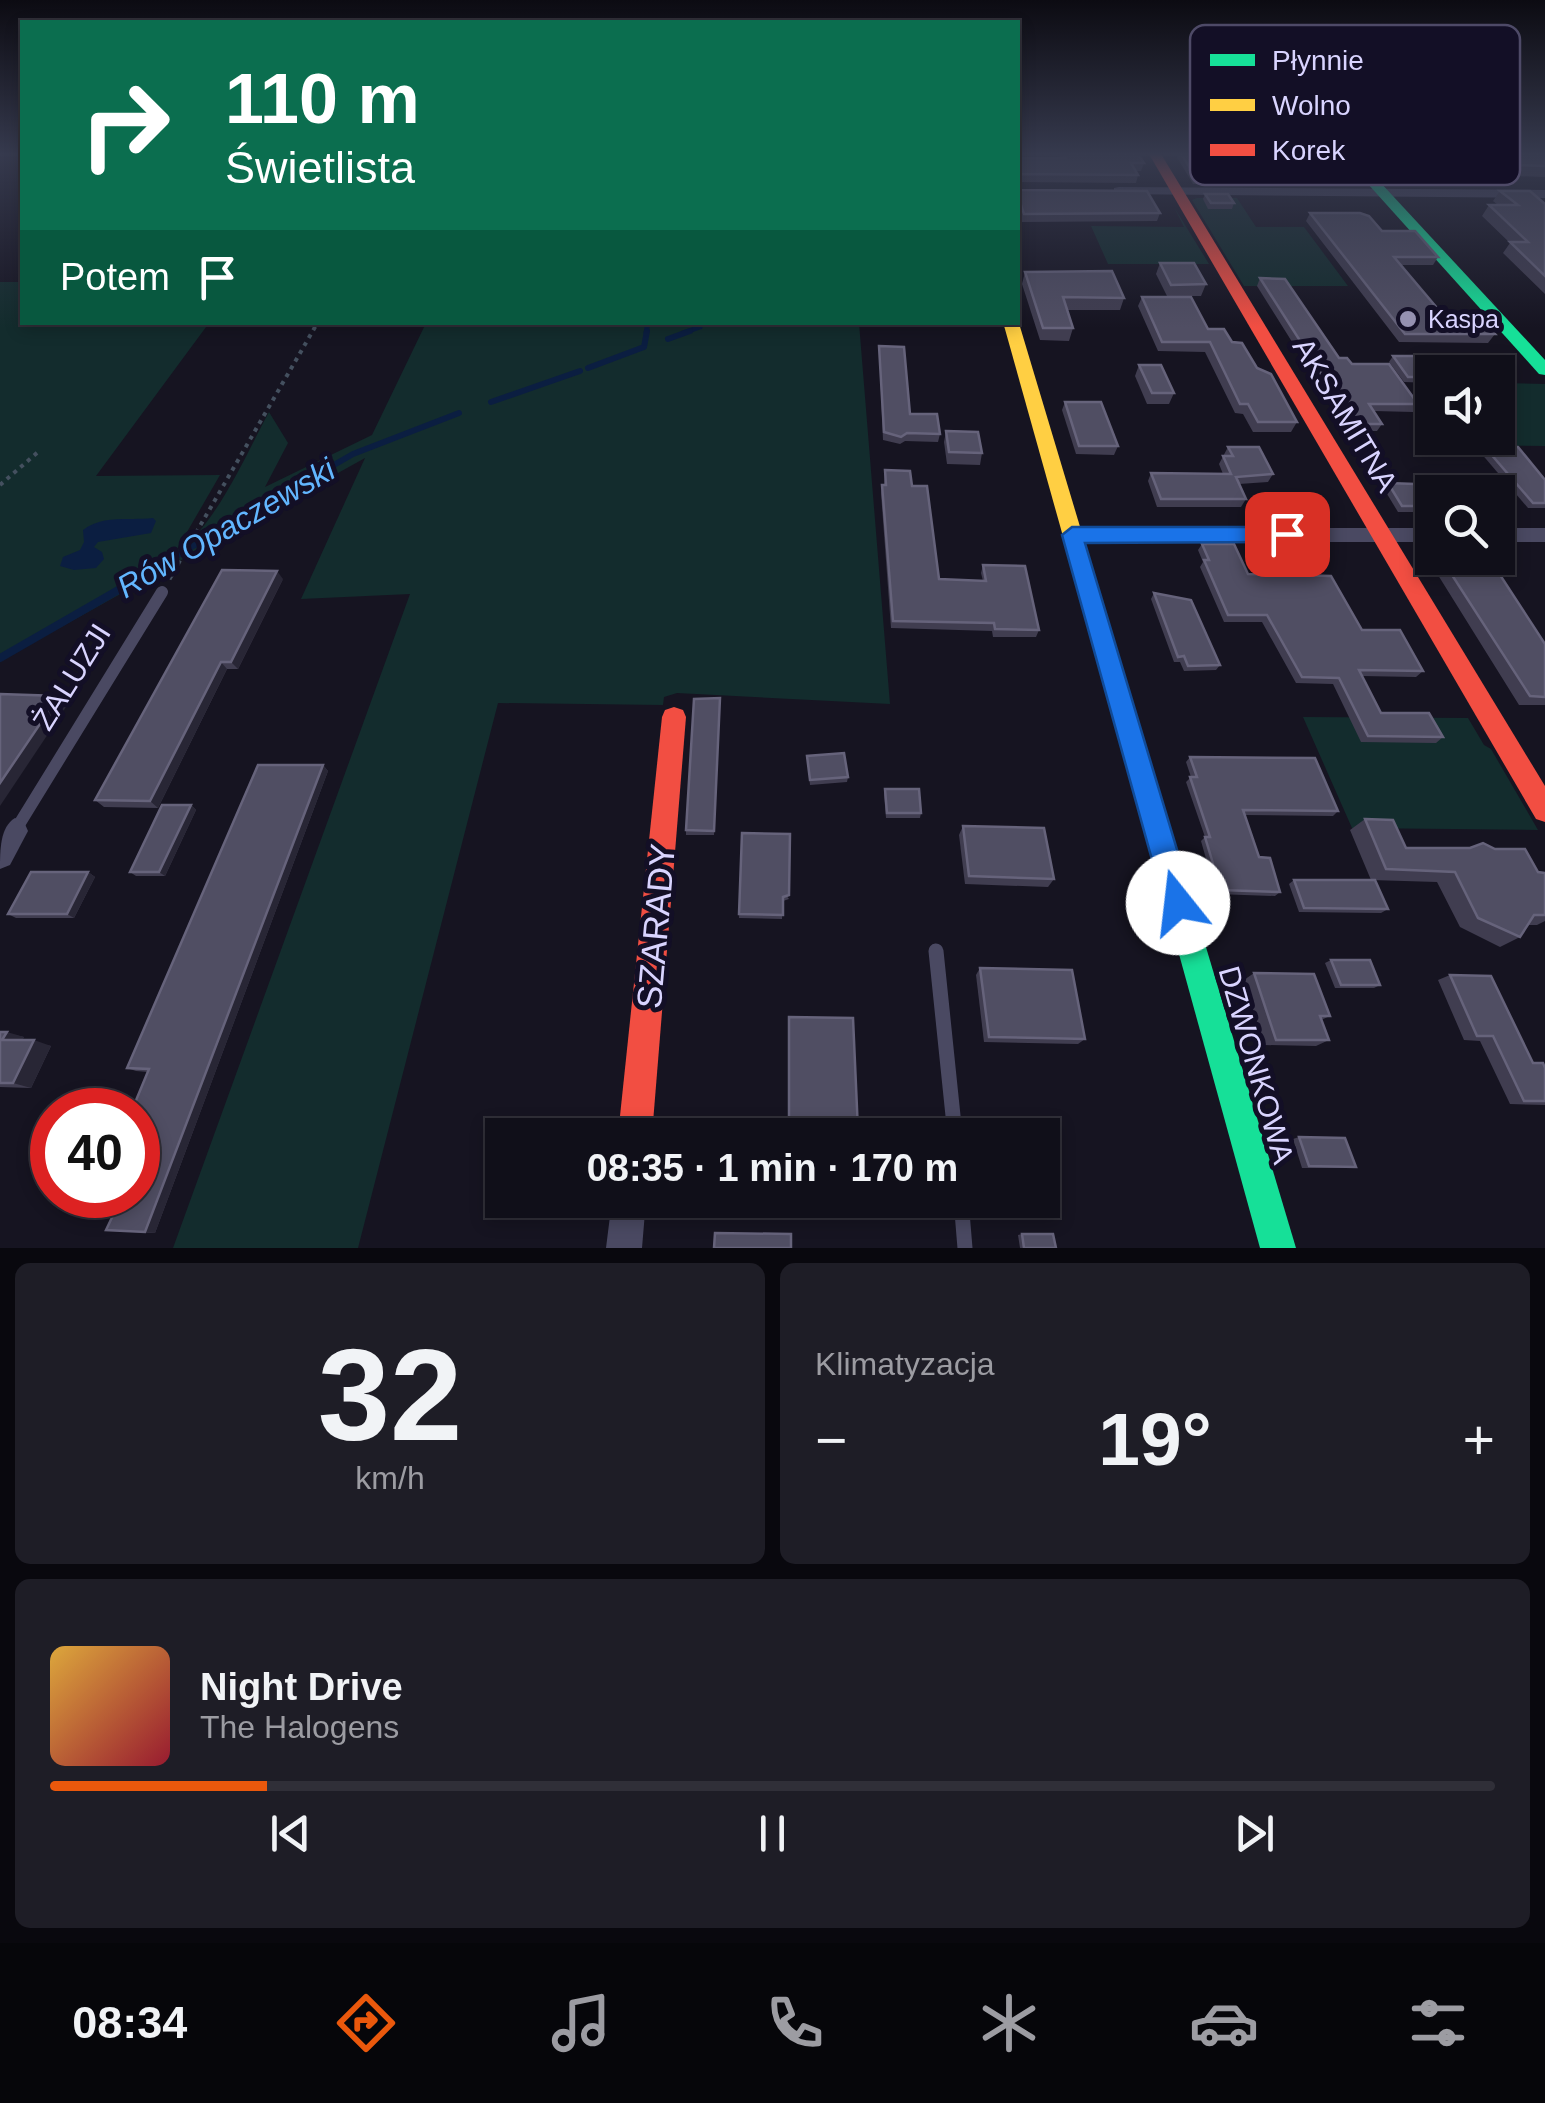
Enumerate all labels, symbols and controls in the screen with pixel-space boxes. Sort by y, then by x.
legend [1190,25,1520,185]
text: Płynnie [1272,45,1364,76]
icon: right [60,60,190,190]
text: 110 m [225,60,420,138]
text: Wolno [1272,90,1351,121]
text: Korek [1272,135,1346,166]
text: Świetlista [225,142,415,193]
icon: arrive [190,250,245,305]
text: Potem [60,256,170,298]
place label: Kaspa [1428,305,1499,333]
marker: Kaspa [1397,308,1419,330]
street label: AKSAMITNA [1287,332,1404,498]
map controls [1415,355,1515,575]
button: sound [1415,355,1515,455]
water label: Rów Opaczewski [111,451,342,605]
button: search [1415,475,1515,575]
pin [1245,492,1330,577]
icon: arrive [1260,507,1315,562]
street label: ŻALUZJI [26,618,117,736]
street label: SZARADY [629,842,682,1010]
position arrow [1126,851,1230,955]
street label: DZWONKOWA [1213,962,1300,1167]
speed limit sign: 40 [30,1088,160,1218]
text: 08:35 · 1 min · 170 m [587,1147,958,1189]
text: 32 [318,1322,462,1468]
text: Klimatyzacja [815,1346,995,1382]
text: 19° [1098,1397,1212,1481]
text: − [815,1409,847,1471]
text: + [1463,1409,1495,1471]
text: km/h [355,1460,425,1496]
text: Night Drive [200,1666,403,1708]
text: The Halogens [200,1709,399,1745]
icon: previous [263,1806,318,1861]
icon: pause [745,1806,800,1861]
icon: next [1227,1806,1282,1861]
icon: directions [331,1988,401,2058]
icon: music [546,1988,616,2058]
icon: phone [760,1988,830,2058]
icon: climate [974,1988,1044,2058]
icon: car [1189,1988,1259,2058]
icon: filters [1403,1988,1473,2058]
text: 08:34 [72,1997,187,2048]

